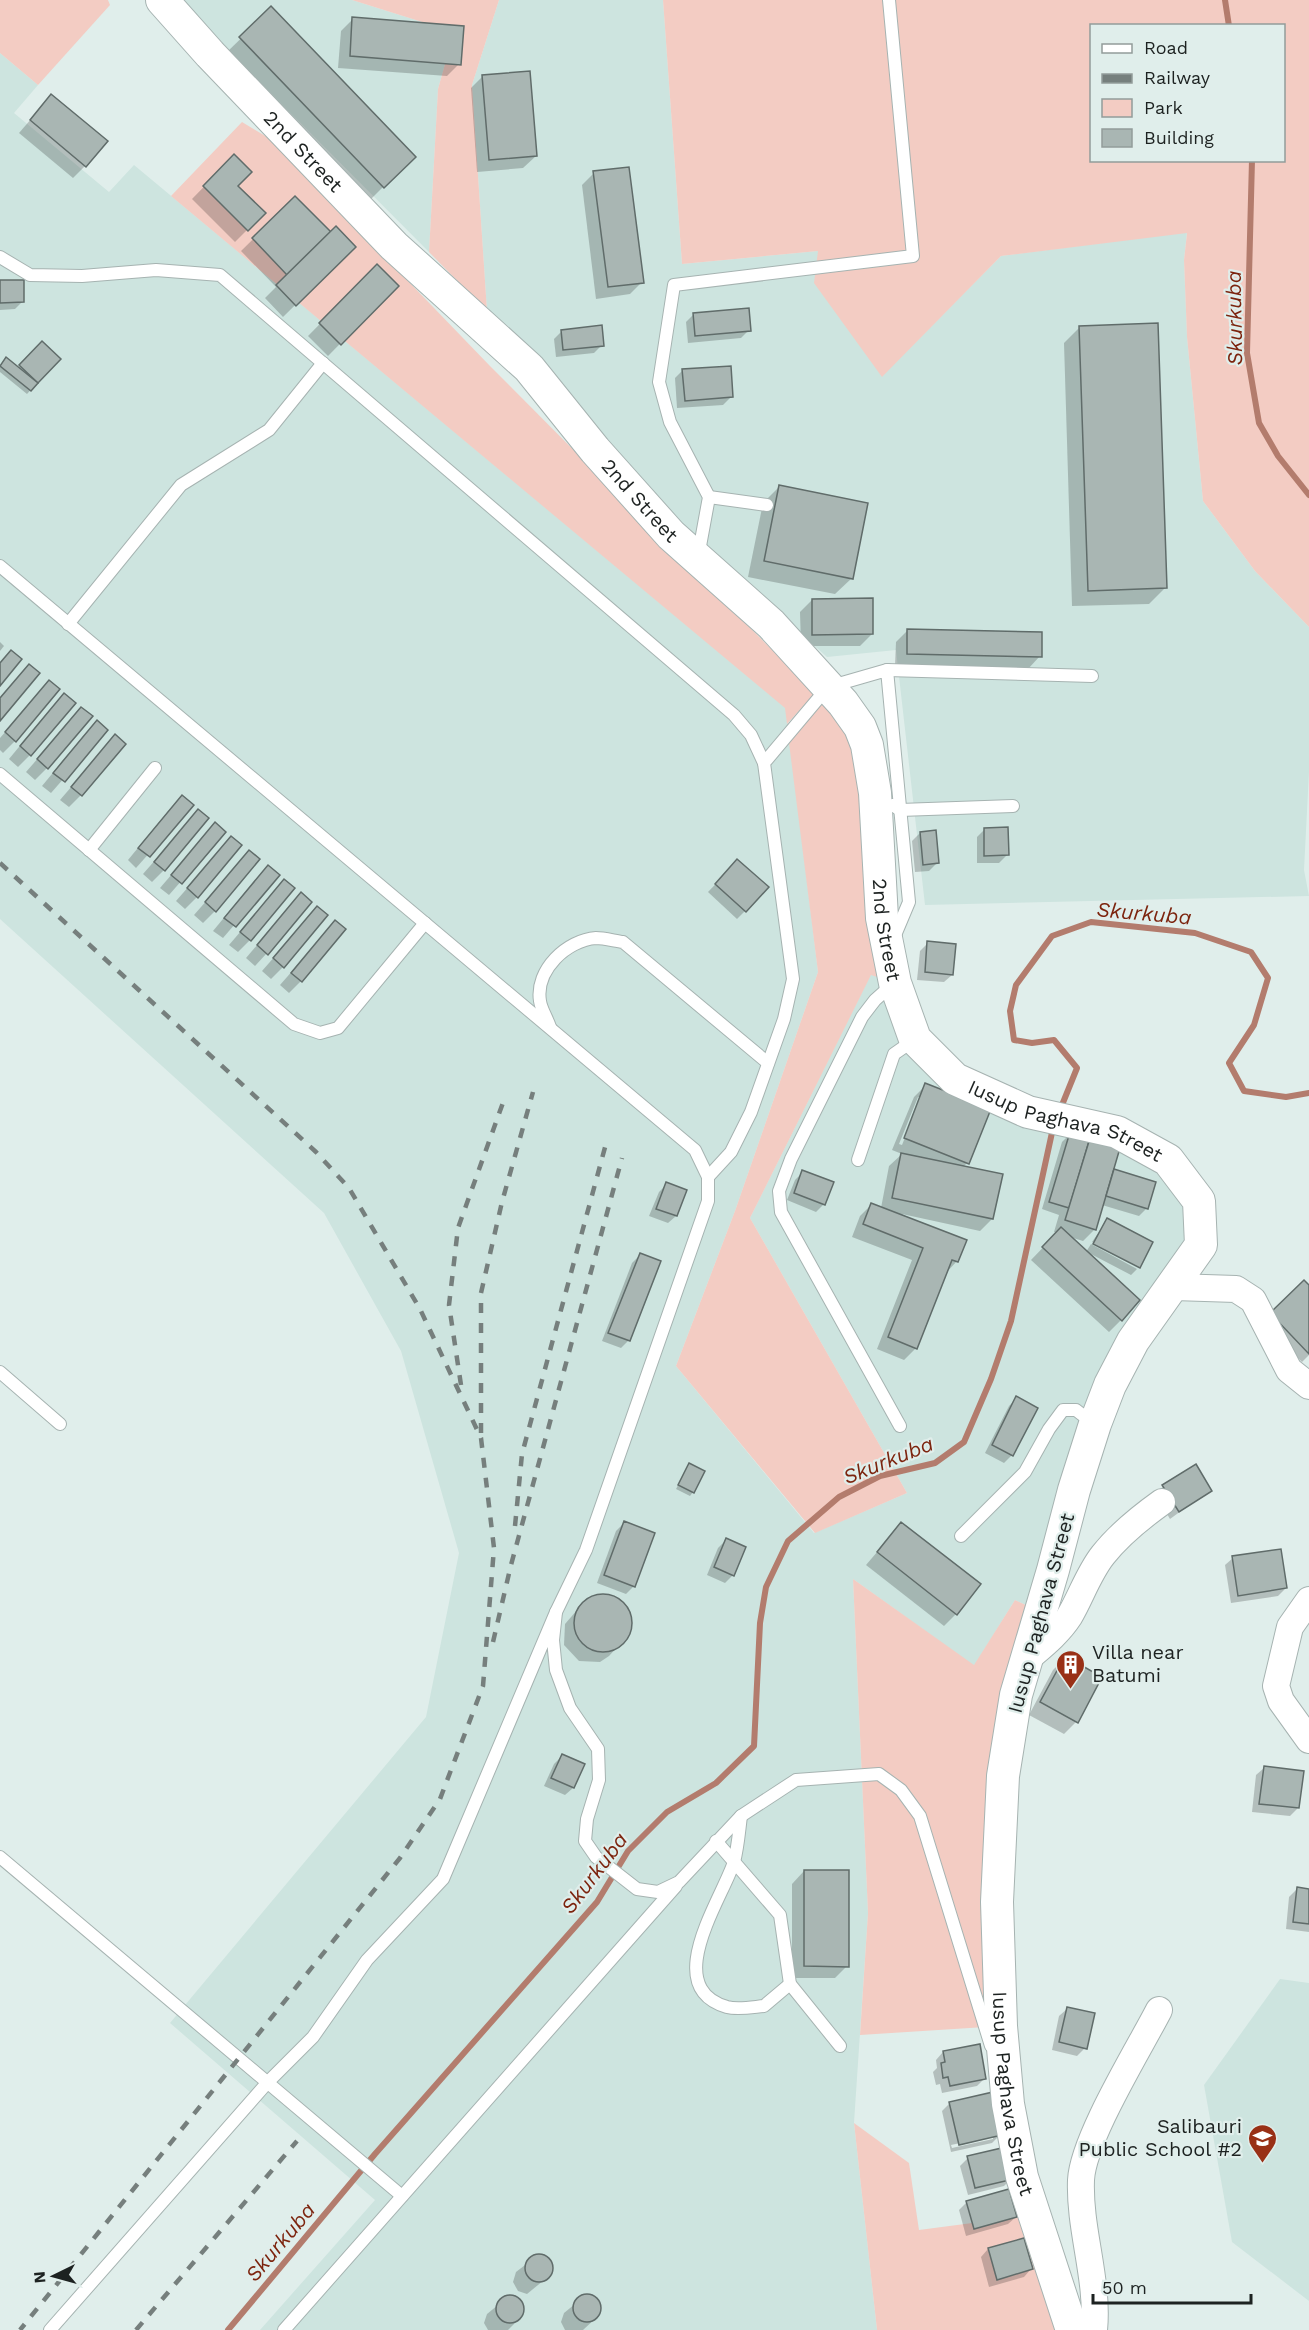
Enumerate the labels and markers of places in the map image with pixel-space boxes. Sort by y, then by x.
place label: Villa near Batumi [1092,1640,1184,1687]
building icon: Villa near Batumi [1055,1648,1087,1690]
place label: Salibauri Public School #2 [1078,2114,1242,2161]
school or university icon: Salibauri Public School #2 [1247,2122,1279,2164]

